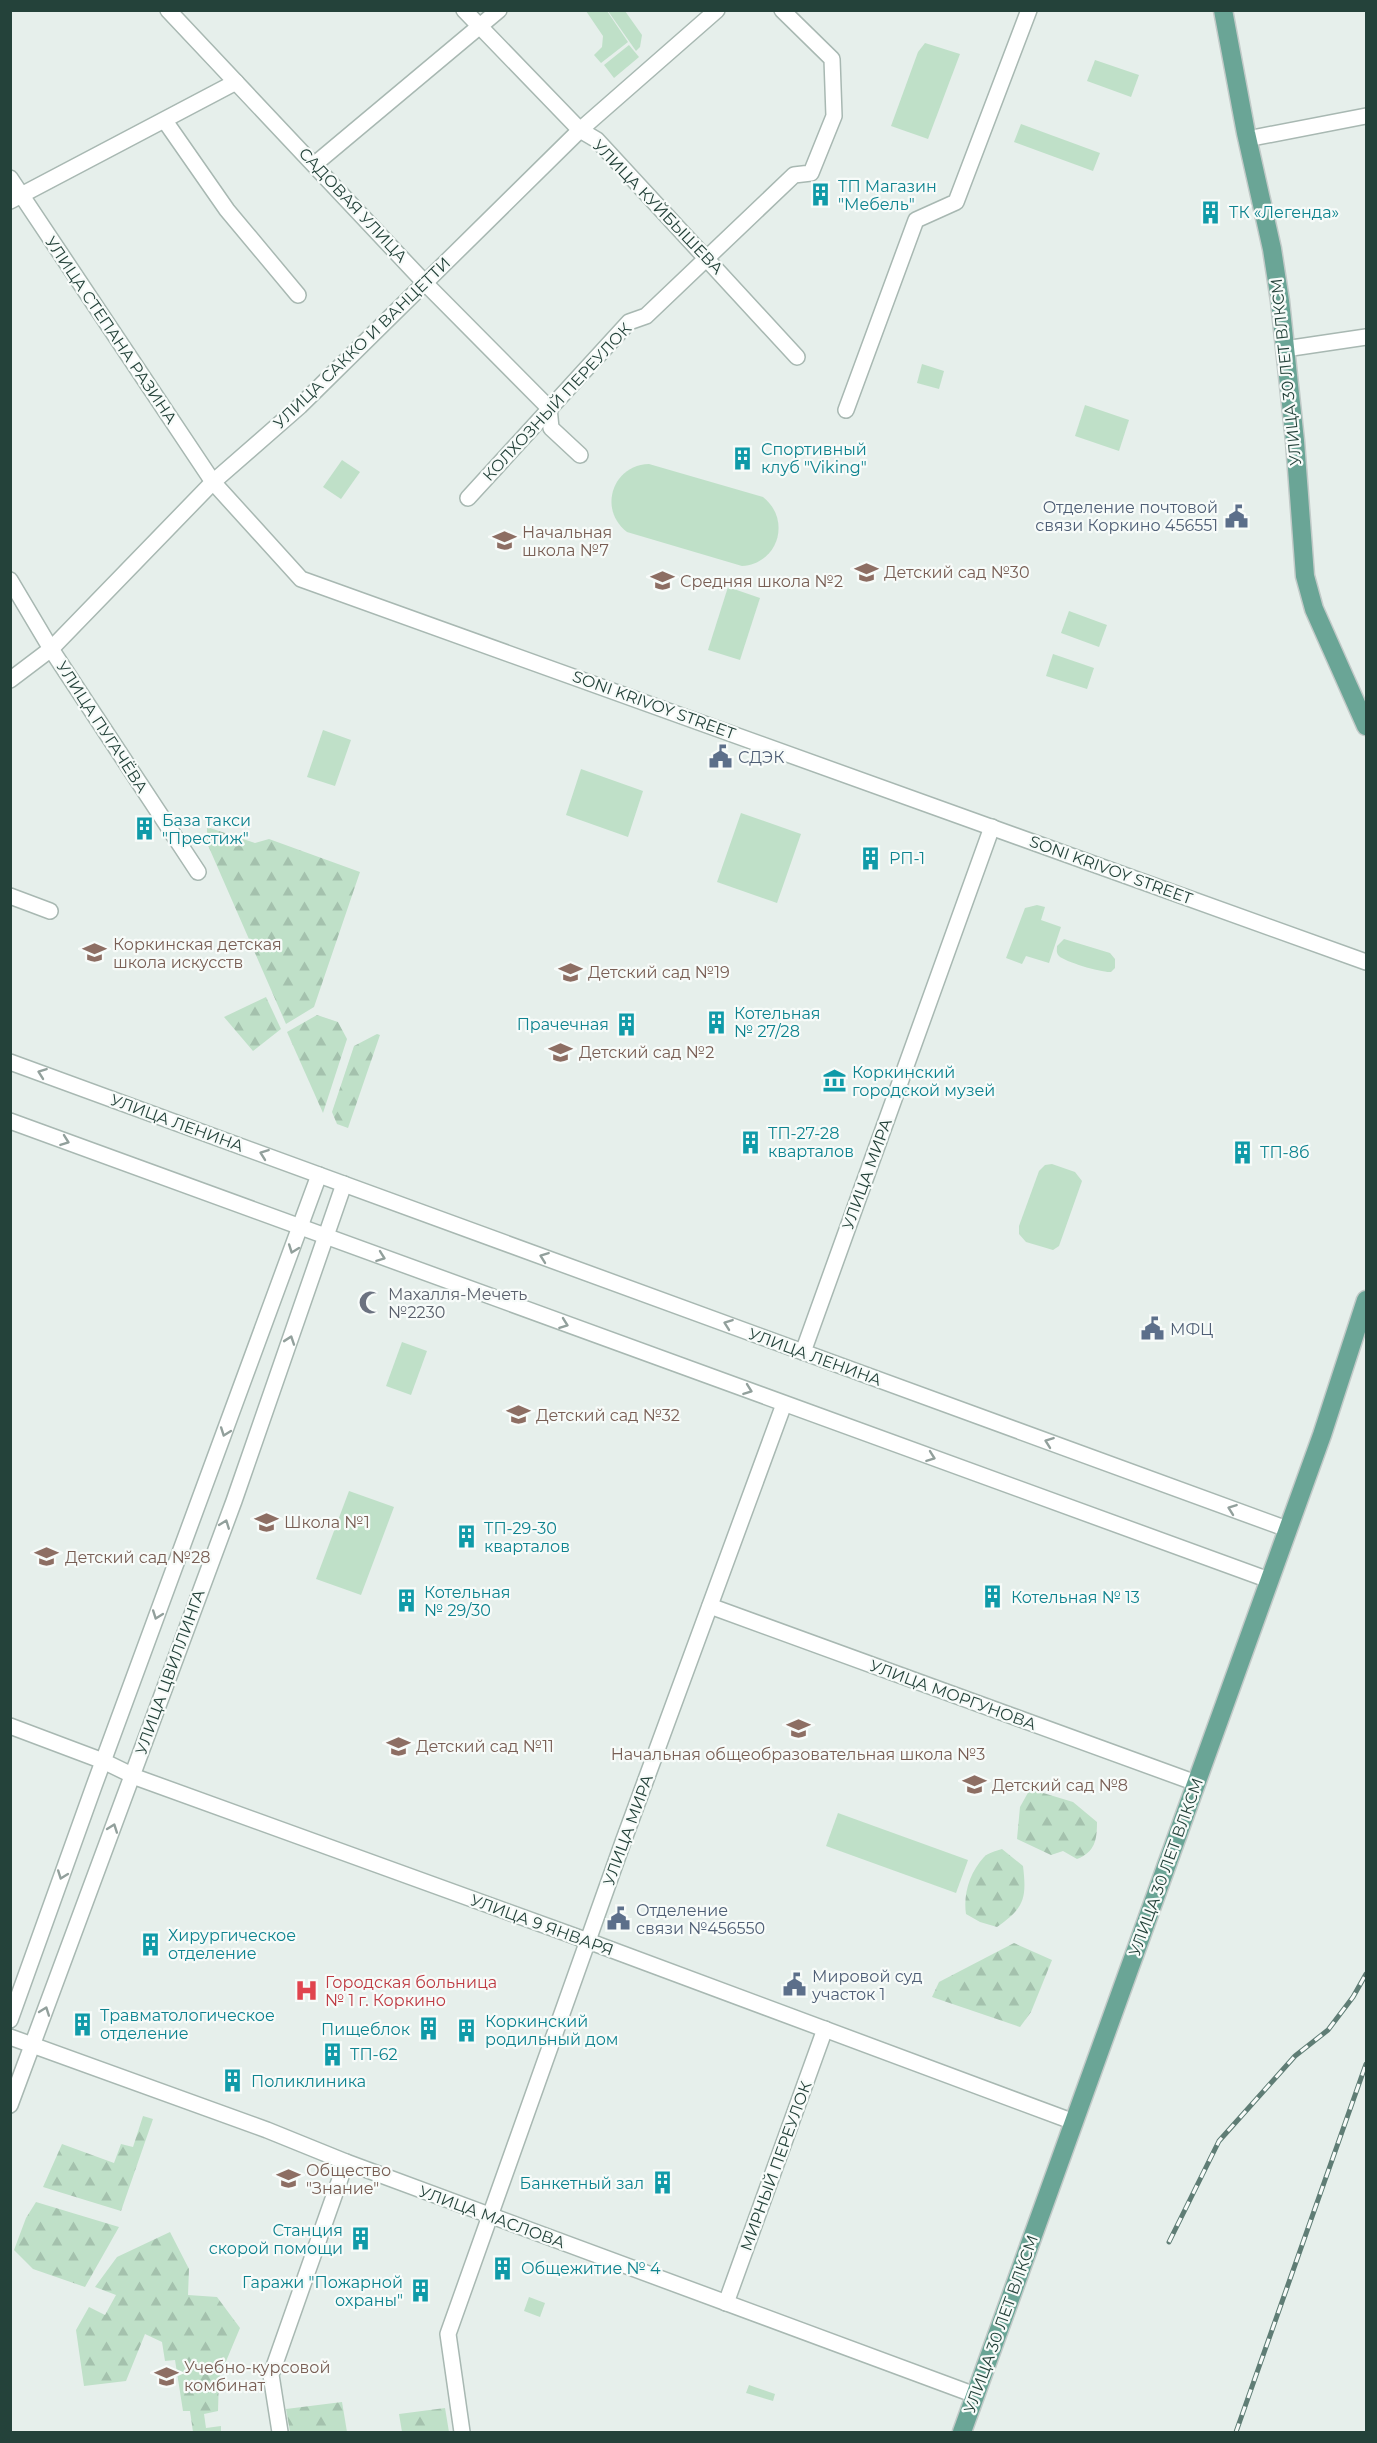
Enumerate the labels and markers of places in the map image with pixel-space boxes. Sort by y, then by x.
place label: ТП Магазин "Мебель" [838,177,937,214]
building icon: ТП Магазин "Мебель" [807,182,833,208]
building icon: ТК «Легенда» [1198,199,1224,225]
place label: ТК «Легенда» [1229,203,1339,222]
place label: Спортивный клуб "Viking" [761,440,867,477]
building icon: Спортивный клуб "Viking" [730,445,756,471]
place label: Отделение почтовой связи Коркино 456551 [1035,498,1218,535]
public building icon: Отделение почтовой связи Коркино 456551 [1223,503,1249,529]
place label: Начальная школа №7 [522,523,612,560]
school or university icon: Начальная школа №7 [491,528,517,554]
school or university icon: Детский сад №30 [853,559,879,585]
place label: Детский сад №30 [884,563,1029,582]
school or university icon: Средняя школа №2 [649,568,675,594]
place label: Средняя школа №2 [680,572,843,591]
public building icon: СДЭК [707,744,733,770]
place label: СДЭК [738,748,784,767]
place label: База такси "Престиж" [162,811,251,848]
building icon: База такси "Престиж" [131,816,157,842]
building icon: РП-1 [858,845,884,871]
place label: РП-1 [889,849,925,868]
place label: Коркинская детская школа искусств [113,935,282,972]
school or university icon: Коркинская детская школа искусств [82,940,108,966]
school or university icon: Детский сад №19 [557,959,583,985]
place label: Детский сад №19 [588,963,730,982]
place label: Котельная № 27/28 [734,1004,820,1041]
building icon: Котельная № 27/28 [703,1009,729,1035]
building icon: Прачечная [614,1011,640,1037]
place label: Прачечная [517,1015,609,1034]
school or university icon: Детский сад №2 [548,1039,574,1065]
place label: Детский сад №2 [579,1043,714,1062]
place label: Коркинский городской музей [852,1063,995,1100]
museum icon: Коркинский городской музей [821,1068,847,1094]
place label: ТП-27-28 кварталов [768,1124,854,1161]
building icon: ТП-27-28 кварталов [737,1129,763,1155]
building icon: ТП-8б [1229,1139,1255,1165]
place label: ТП-8б [1260,1143,1309,1162]
place label: Махалля-Мечеть №2230 [388,1285,527,1322]
mosque icon: Махалля-Мечеть №2230 [357,1290,383,1316]
public building icon: МФЦ [1139,1316,1165,1342]
place label: МФЦ [1170,1320,1213,1339]
school or university icon: Детский сад №32 [505,1402,531,1428]
place label: Детский сад №32 [536,1406,680,1425]
school or university icon: Школа №1 [253,1509,279,1535]
place label: Школа №1 [284,1513,370,1532]
place label: ТП-29-30 кварталов [484,1519,570,1556]
building icon: ТП-29-30 кварталов [453,1524,479,1550]
school or university icon: Детский сад №28 [34,1544,60,1570]
place label: Детский сад №28 [65,1548,210,1567]
place label: Котельная № 29/30 [424,1583,510,1620]
building icon: Котельная № 13 [980,1584,1006,1610]
building icon: Котельная № 29/30 [393,1588,419,1614]
place label: Котельная № 13 [1011,1588,1140,1607]
school or university icon: Начальная общеобразовательная школа №3 [785,1716,811,1742]
school or university icon: Детский сад №11 [385,1733,411,1759]
place label: Детский сад №11 [416,1737,554,1756]
place label: Начальная общеобразовательная школа №3 [611,1745,985,1764]
school or university icon: Детский сад №8 [961,1772,987,1798]
place label: Детский сад №8 [992,1776,1128,1795]
place label: Отделение связи №456550 [636,1901,765,1938]
public building icon: Отделение связи №456550 [605,1906,631,1932]
place label: Хирургическое отделение [168,1926,296,1963]
building icon: Хирургическое отделение [137,1931,163,1957]
place label: Мировой суд участок 1 [811,1967,923,2004]
public building icon: Мировой суд участок 1 [781,1972,807,1998]
place label: Городская больница № 1 г. Коркино [325,1973,497,2010]
hospital icon: Городская больница № 1 г. Коркино [294,1978,320,2004]
place label: Травматологическое отделение [100,2006,275,2043]
building icon: Травматологическое отделение [69,2011,95,2037]
place label: Коркинский родильный дом [485,2012,618,2049]
building icon: Пищеблок [415,2016,441,2042]
building icon: Коркинский родильный дом [454,2017,480,2043]
place label: Пищеблок [321,2020,411,2039]
building icon: ТП-62 [319,2041,345,2067]
place label: ТП-62 [350,2045,398,2064]
building icon: Поликлиника [220,2068,246,2094]
place label: Поликлиника [251,2072,366,2091]
place label: Общество "Знание" [306,2161,391,2198]
school or university icon: Общество "Знание" [275,2166,301,2192]
building icon: Банкетный зал [649,2170,675,2196]
place label: Банкетный зал [520,2174,644,2193]
place label: Станция скорой помощи [209,2221,343,2258]
building icon: Станция скорой помощи [348,2226,374,2252]
building icon: Общежитие № 4 [490,2255,516,2281]
place label: Общежитие № 4 [521,2259,661,2278]
place label: Гаражи "Пожарной охраны" [242,2273,403,2310]
building icon: Гаражи "Пожарной охраны" [408,2278,434,2304]
place label: Учебно-курсовой комбинат [184,2358,330,2395]
school or university icon: Учебно-курсовой комбинат [153,2363,179,2389]

